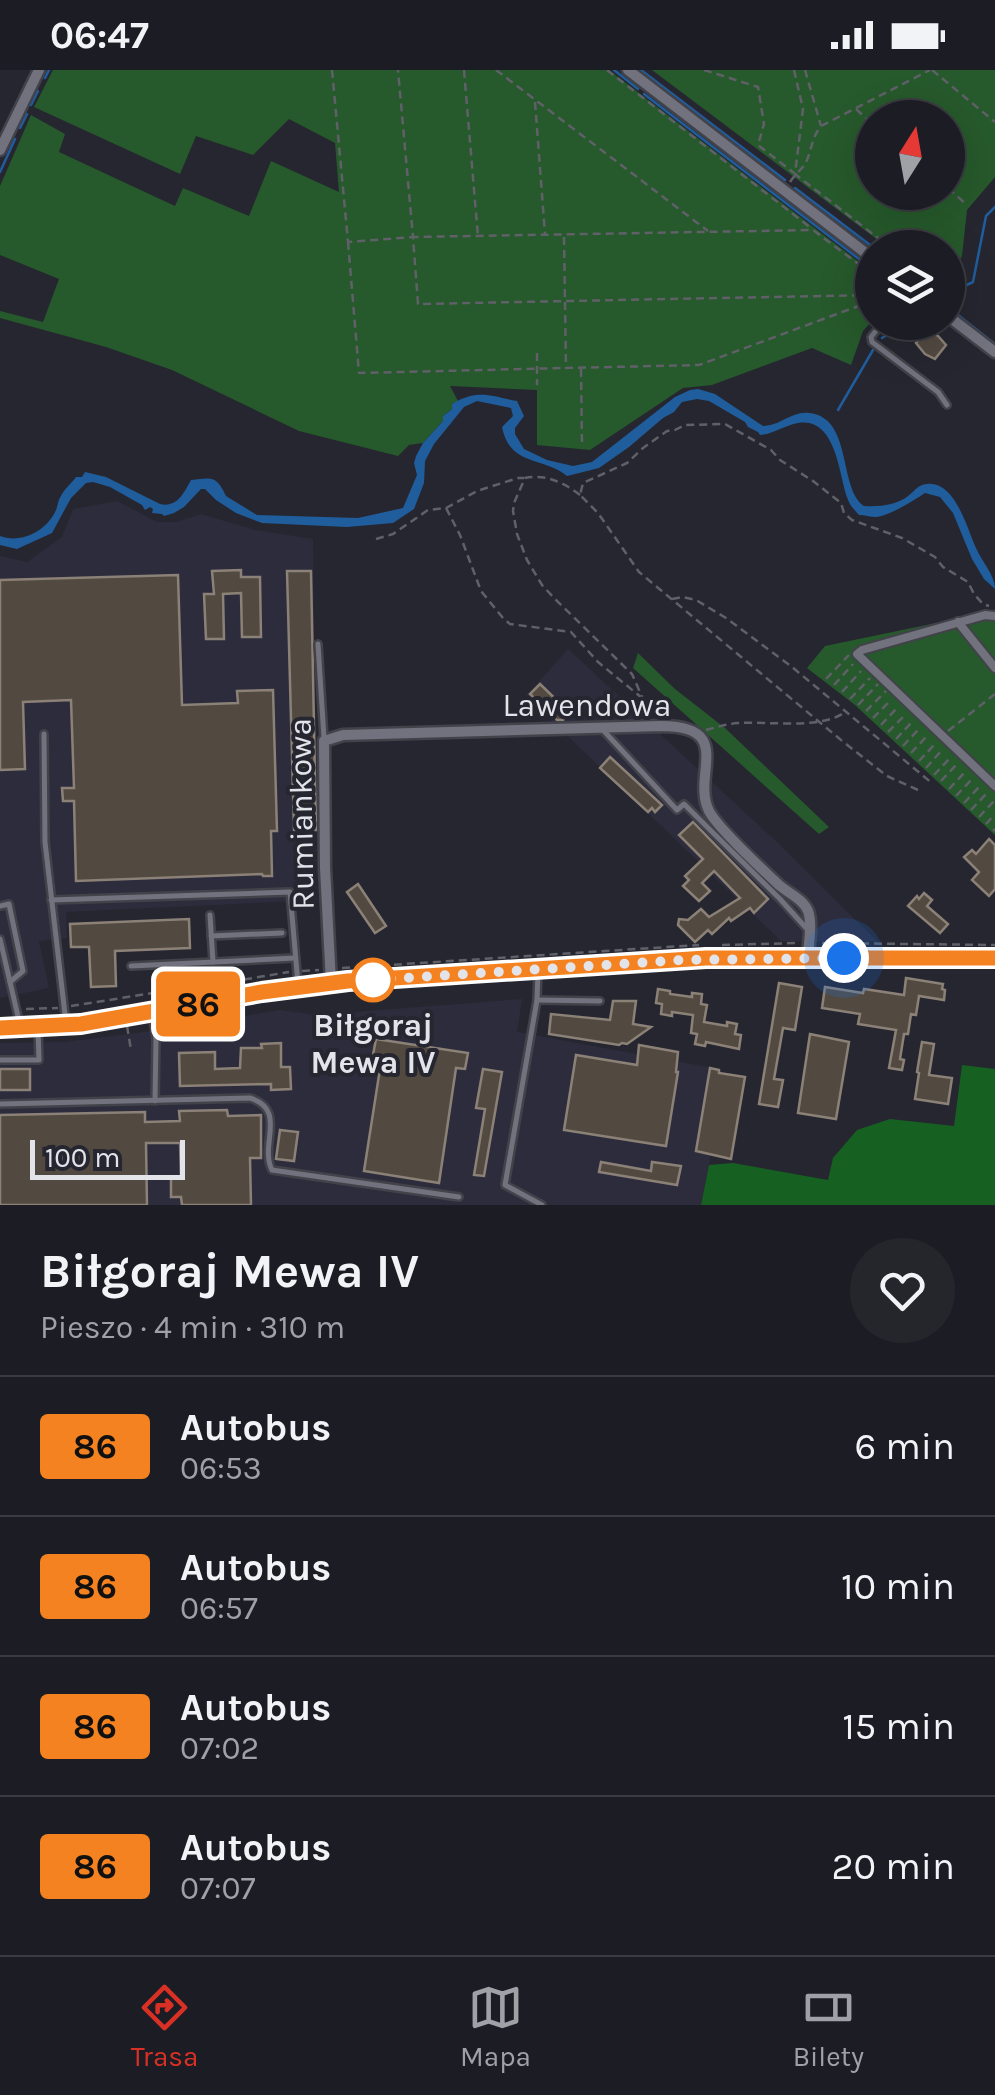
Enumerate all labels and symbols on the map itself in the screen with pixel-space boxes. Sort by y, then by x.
north arrow [855,100,965,210]
street label: Lawendowa [503,687,671,724]
street label: Rumiankowa [281,718,322,910]
your location [819,933,869,983]
marker: Biłgoraj Mewa IV [352,959,394,1001]
line badge: 86 [153,972,243,1036]
place label: Biłgoraj Mewa IV [310,1007,436,1081]
scale bar [30,1135,185,1180]

